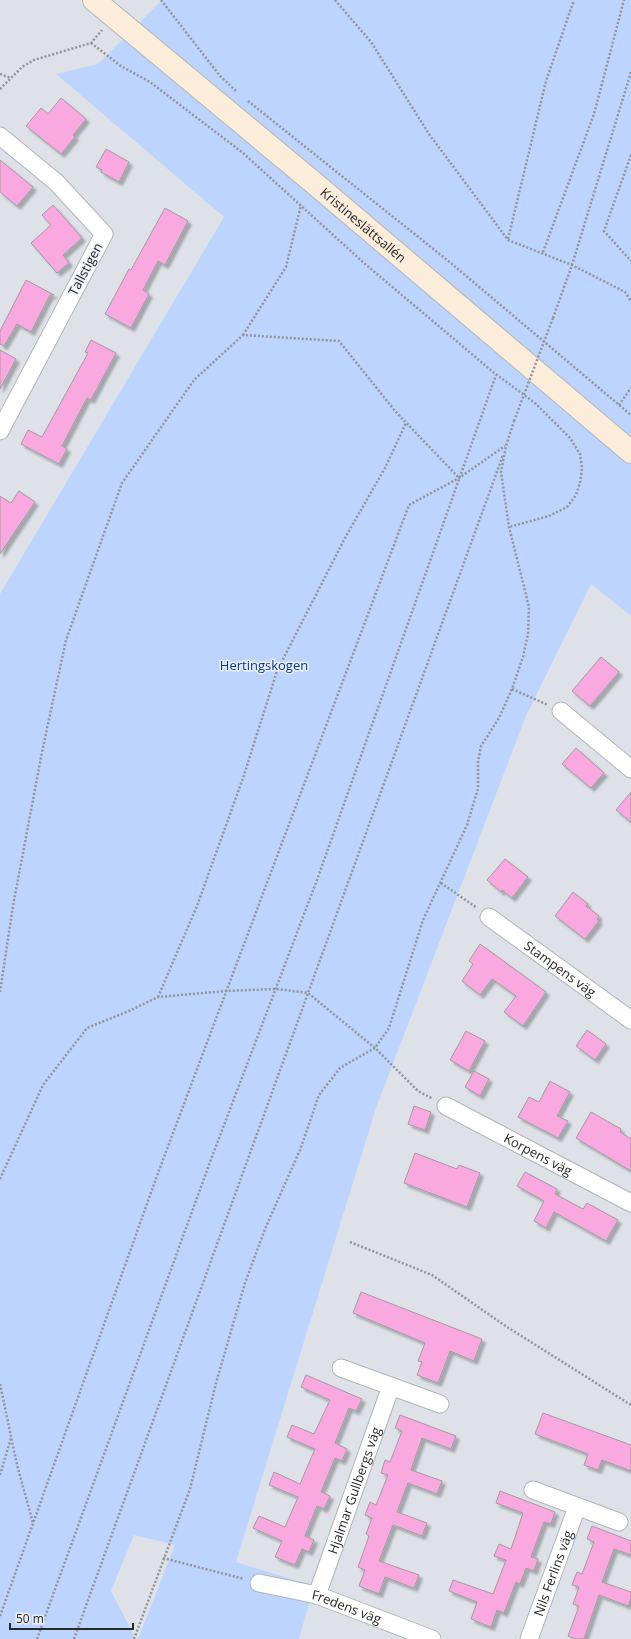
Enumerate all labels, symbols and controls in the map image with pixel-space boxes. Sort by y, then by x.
street label: Kristineslättsallén [317,183,410,267]
street label: Tallstigen [64,239,106,299]
park label: Hertingskogen [220,656,308,674]
street label: Stampens väg [521,937,600,1001]
street label: Korpens väg [501,1129,575,1180]
street label: Hjalmar Gullbergs väg [323,1424,385,1556]
street label: Nils Ferlins väg [529,1528,577,1619]
street label: Fredens väg [311,1585,384,1628]
scale bar [10,1605,133,1631]
text: 50 m [16,1610,44,1627]

